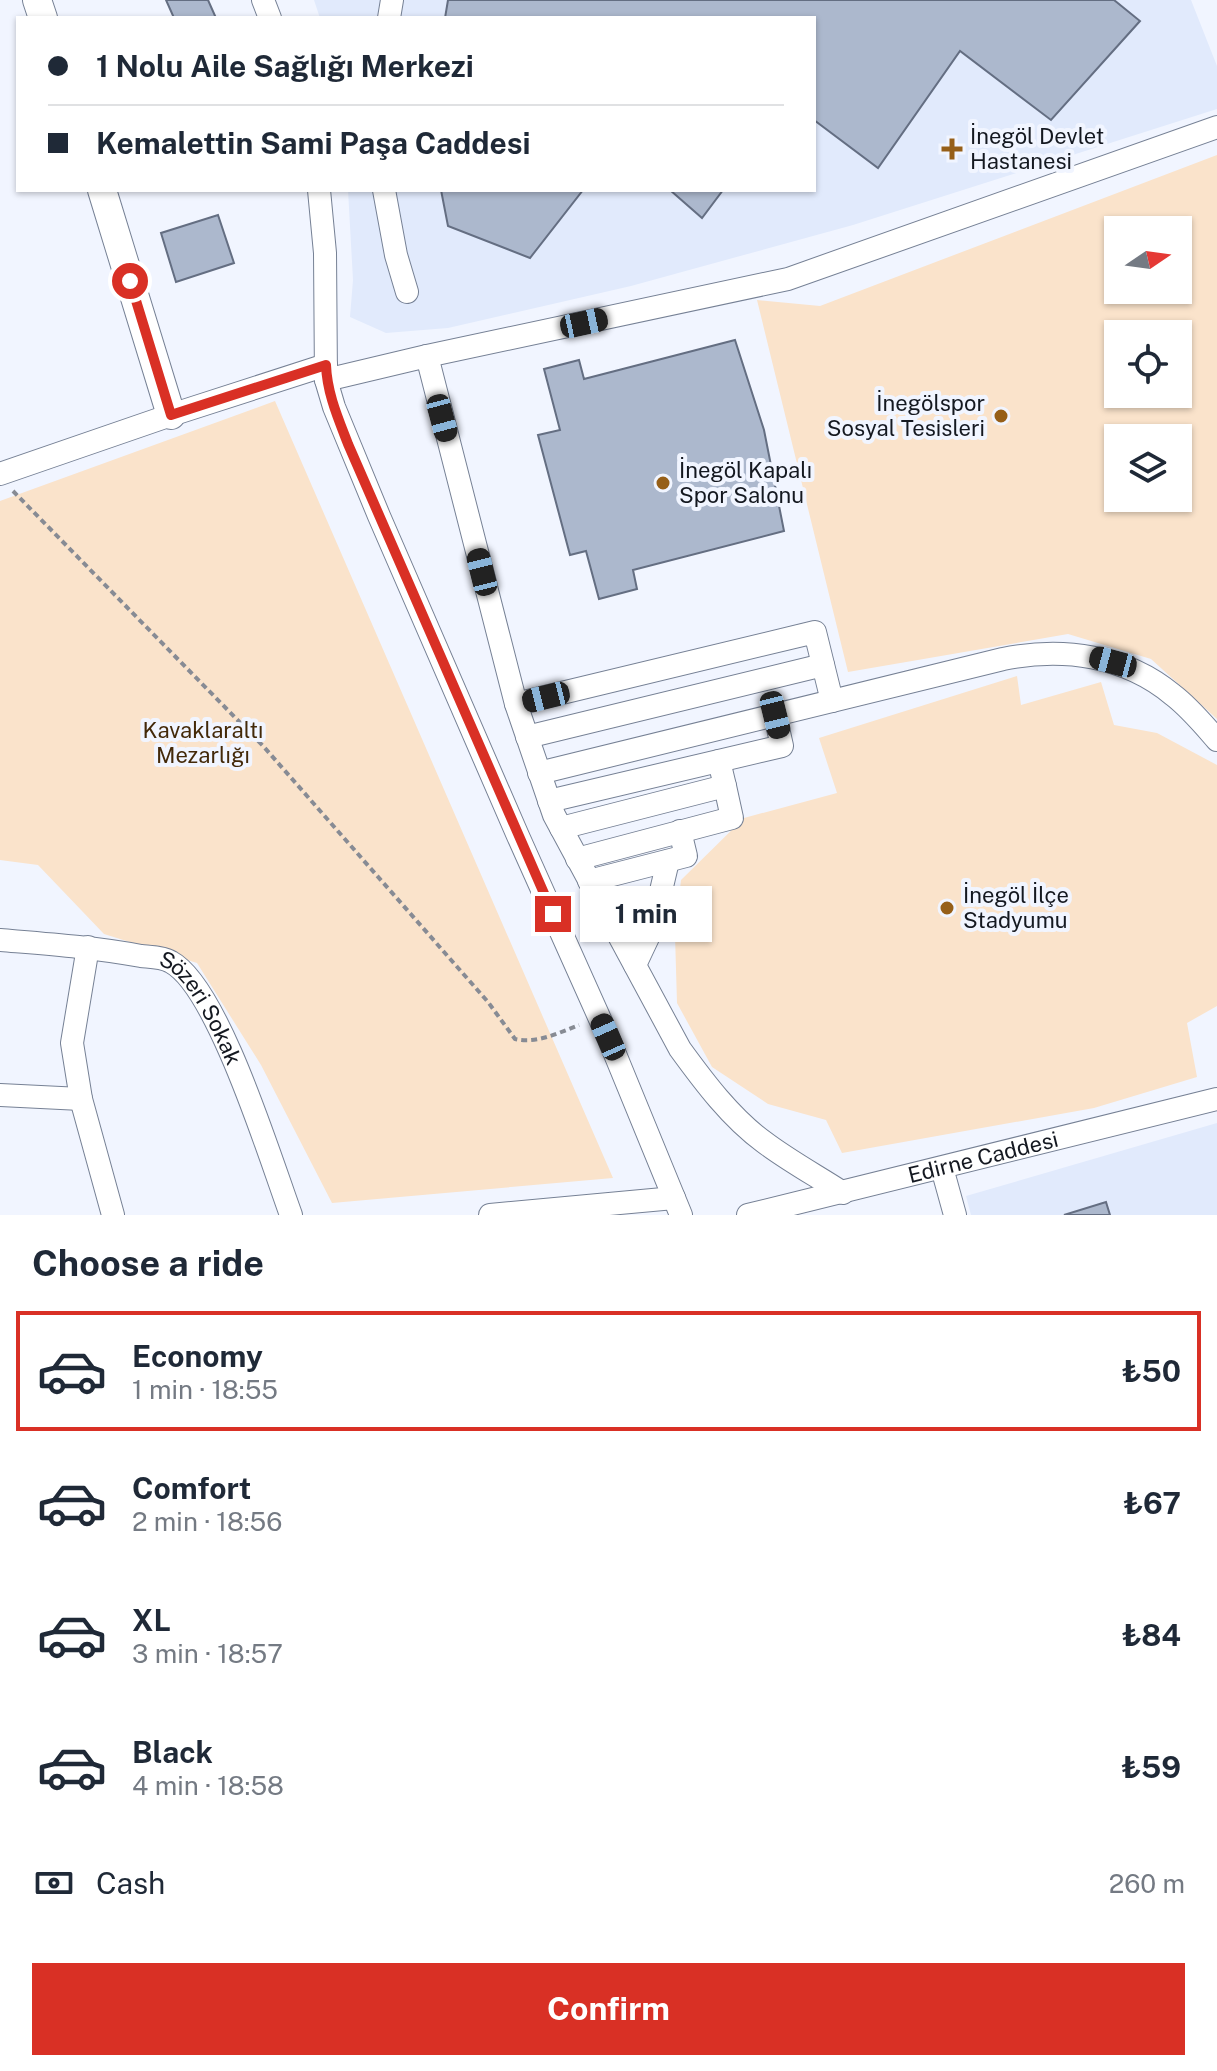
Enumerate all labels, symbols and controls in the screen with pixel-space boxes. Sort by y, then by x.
text: 1 Nolu Aile Sağlığı Merkezi [96,48,474,84]
place label: İnegöl Devlet Hastanesi [970,122,1104,174]
text: Kemalettin Sami Paşa Caddesi [96,125,531,161]
marker: İnegöl Devlet Hastanesi [941,138,963,160]
north arrow [1104,216,1192,304]
map controls [1104,216,1192,512]
route start [112,263,148,299]
car [558,306,610,340]
button: locate [1104,320,1192,408]
place label: İnegölspor Sosyal Tesisleri [827,389,985,441]
car [424,392,460,444]
marker: İnegölspor Sosyal Tesisleri [992,407,1010,425]
button: layers [1104,424,1192,512]
place label: İnegöl Kapalı Spor Salonu [679,456,812,508]
marker: İnegöl Kapalı Spor Salonu [654,474,672,492]
car [465,546,499,598]
car [1087,644,1139,680]
car [520,680,572,714]
car [758,689,792,741]
park label: Kavaklaraltı Mezarlığı [143,717,263,768]
place label: İnegöl İlçe Stadyumu [963,881,1069,933]
callout: 1 min [581,886,713,942]
route end [535,896,571,932]
text: 1 min [615,898,677,929]
marker: İnegöl İlçe Stadyumu [938,899,956,917]
street label: Sözeri Sokak [156,945,247,1069]
car [587,1010,629,1064]
street label: Edirne Caddesi [905,1126,1061,1188]
text: Choose a ride [32,1242,264,1284]
icon: car [36,1335,108,1407]
text: Economy [132,1338,263,1374]
text: ₺50 [1122,1353,1181,1389]
text: 1 min · 18:55 [132,1374,278,1405]
icon: car [36,1467,108,1539]
text: Comfort [132,1470,251,1506]
text: ₺67 [1123,1485,1181,1521]
text: 2 min · 18:56 [132,1506,282,1537]
icon: car [36,1599,108,1671]
text: XL [132,1602,171,1638]
text: ₺84 [1122,1617,1181,1653]
text: 3 min · 18:57 [132,1638,283,1669]
icon: car [36,1731,108,1803]
text: Black [132,1734,213,1770]
text: ₺59 [1121,1749,1181,1785]
text: 4 min · 18:58 [132,1770,284,1801]
icon: cash [32,1861,76,1905]
text: Cash [96,1865,165,1901]
text: 260 m [1109,1868,1185,1899]
button: Confirm [32,1963,1185,2055]

